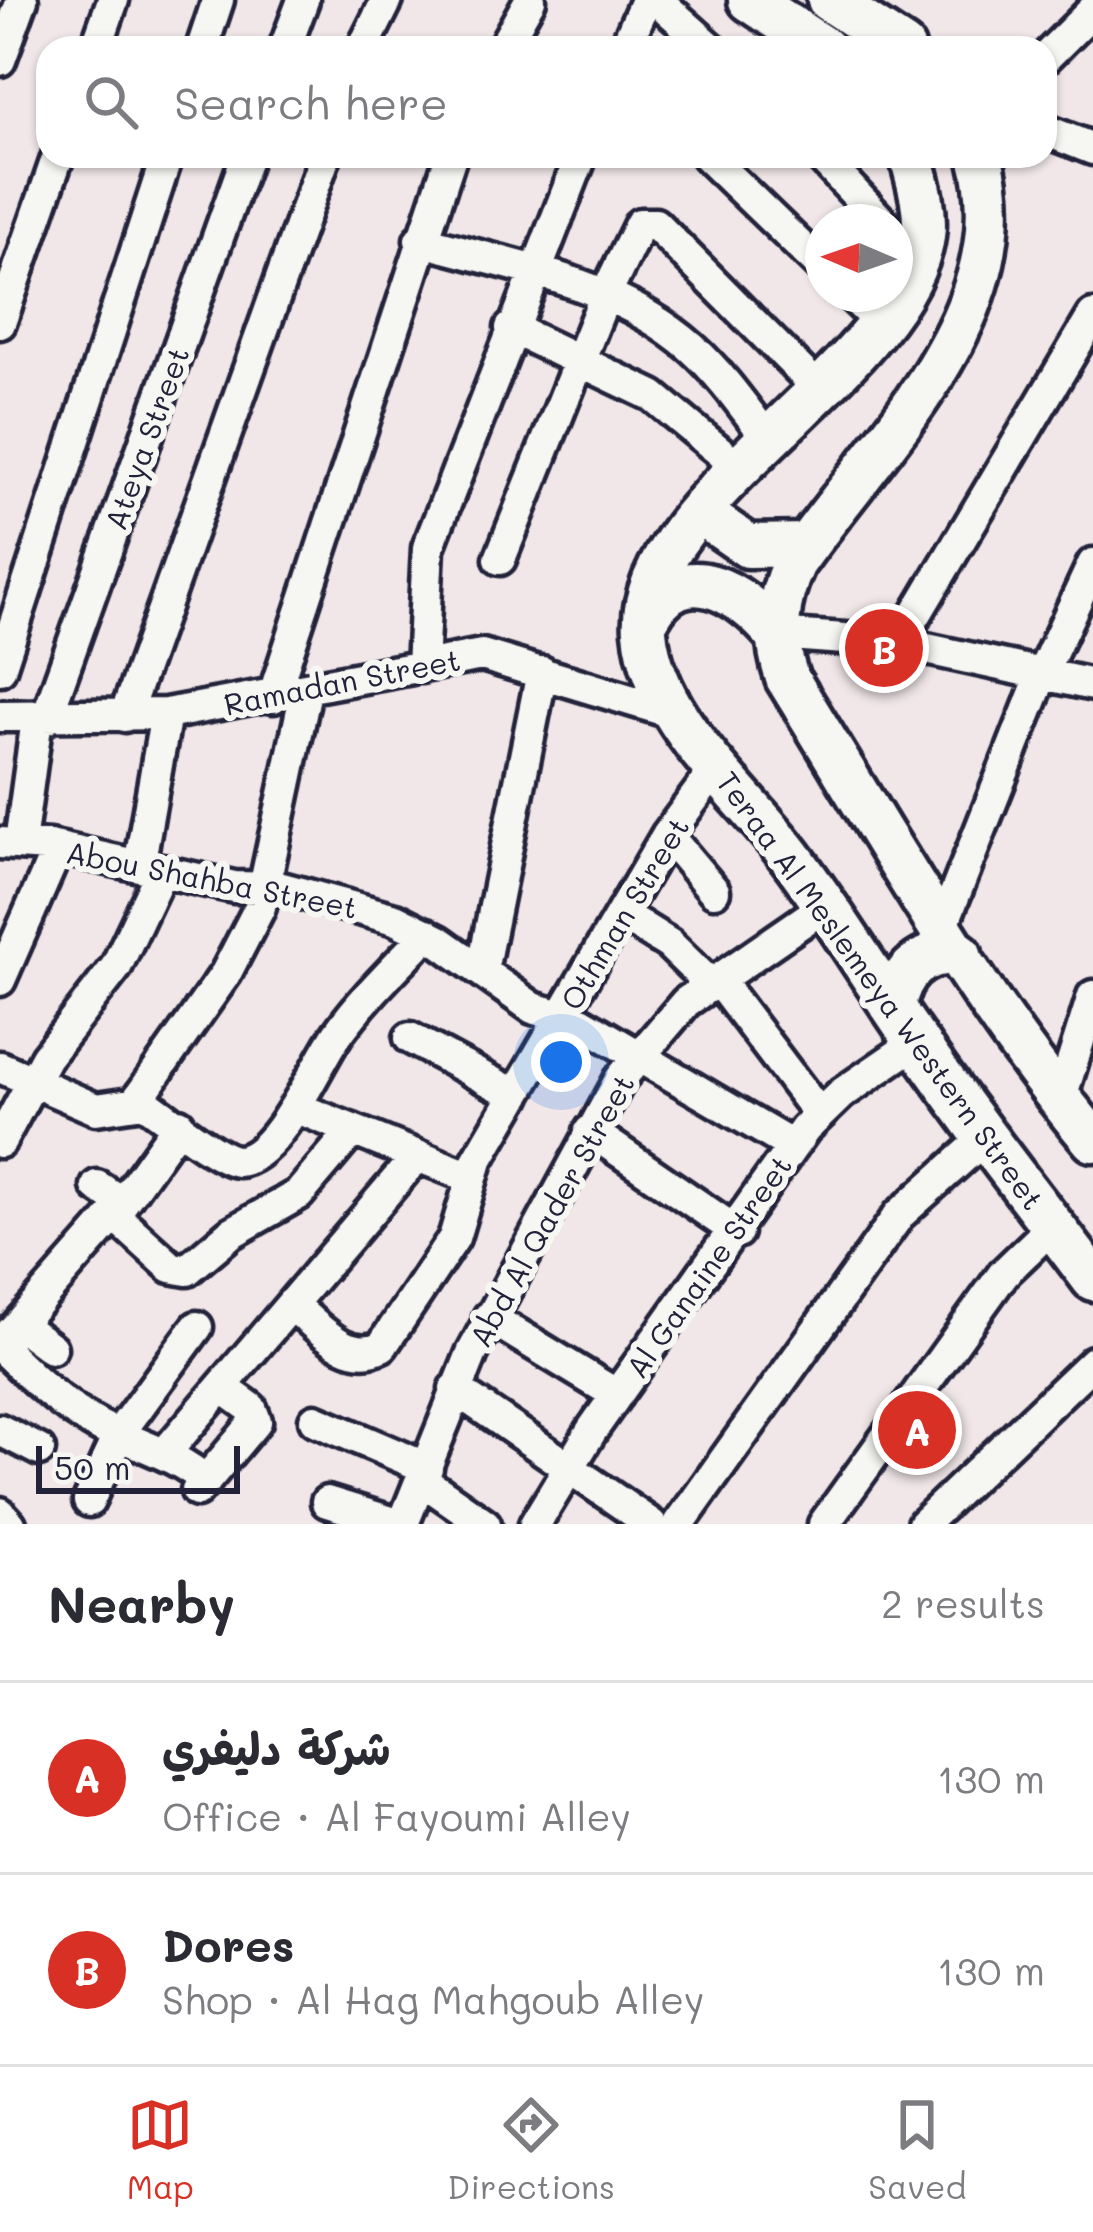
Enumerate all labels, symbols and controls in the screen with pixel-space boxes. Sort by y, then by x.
search box [36,36,1057,168]
icon: search [78,69,144,135]
text: Search here [174,73,448,131]
north arrow [805,204,913,312]
street label: Ateya Street [94,341,198,535]
pin: B [845,603,923,693]
street label: Ramadan Street [220,638,464,724]
street label: Teraa Al Meslemeya Western Street [708,763,1054,1217]
street label: Othman Street [551,809,697,1017]
street label: Abou Shahba Street [63,831,361,927]
your location [531,1032,591,1092]
street label: Abd Al Qader Street [459,1066,643,1354]
street label: Al Ganaine Street [616,1147,800,1385]
pin: A [878,1385,956,1475]
scale bar [36,1440,240,1493]
text: 50 m [54,1445,130,1488]
text: Nearby [48,1569,235,1636]
text: 2 results [881,1577,1045,1628]
text: شركة دليفري [162,1718,391,1776]
text: A [73,1752,101,1803]
text: 130 m [937,1752,1045,1803]
text: Office · Al Fayoumi Alley [162,1790,631,1841]
text: Dores [162,1915,295,1973]
text: B [74,1944,100,1995]
text: 130 m [937,1944,1045,1995]
text: Shop · Al Hag Mahgoub Alley [162,1973,704,2024]
tab: Map [127,2092,194,2207]
tab: Directions [447,2092,615,2207]
tab: Saved [868,2092,966,2207]

